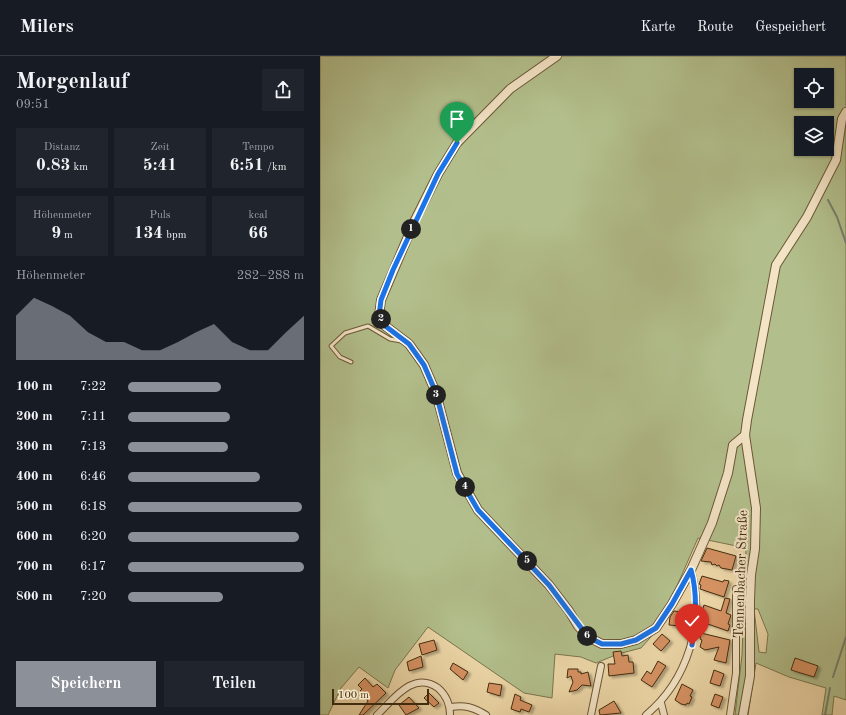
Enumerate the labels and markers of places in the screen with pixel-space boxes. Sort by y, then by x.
pin [440,102,474,143]
pin: 1 [401,219,421,239]
pin: 2 [371,309,391,329]
pin: 3 [426,385,446,405]
pin: 4 [455,477,475,497]
pin: 5 [517,551,537,571]
pin [675,604,709,645]
pin: 6 [577,626,597,646]

